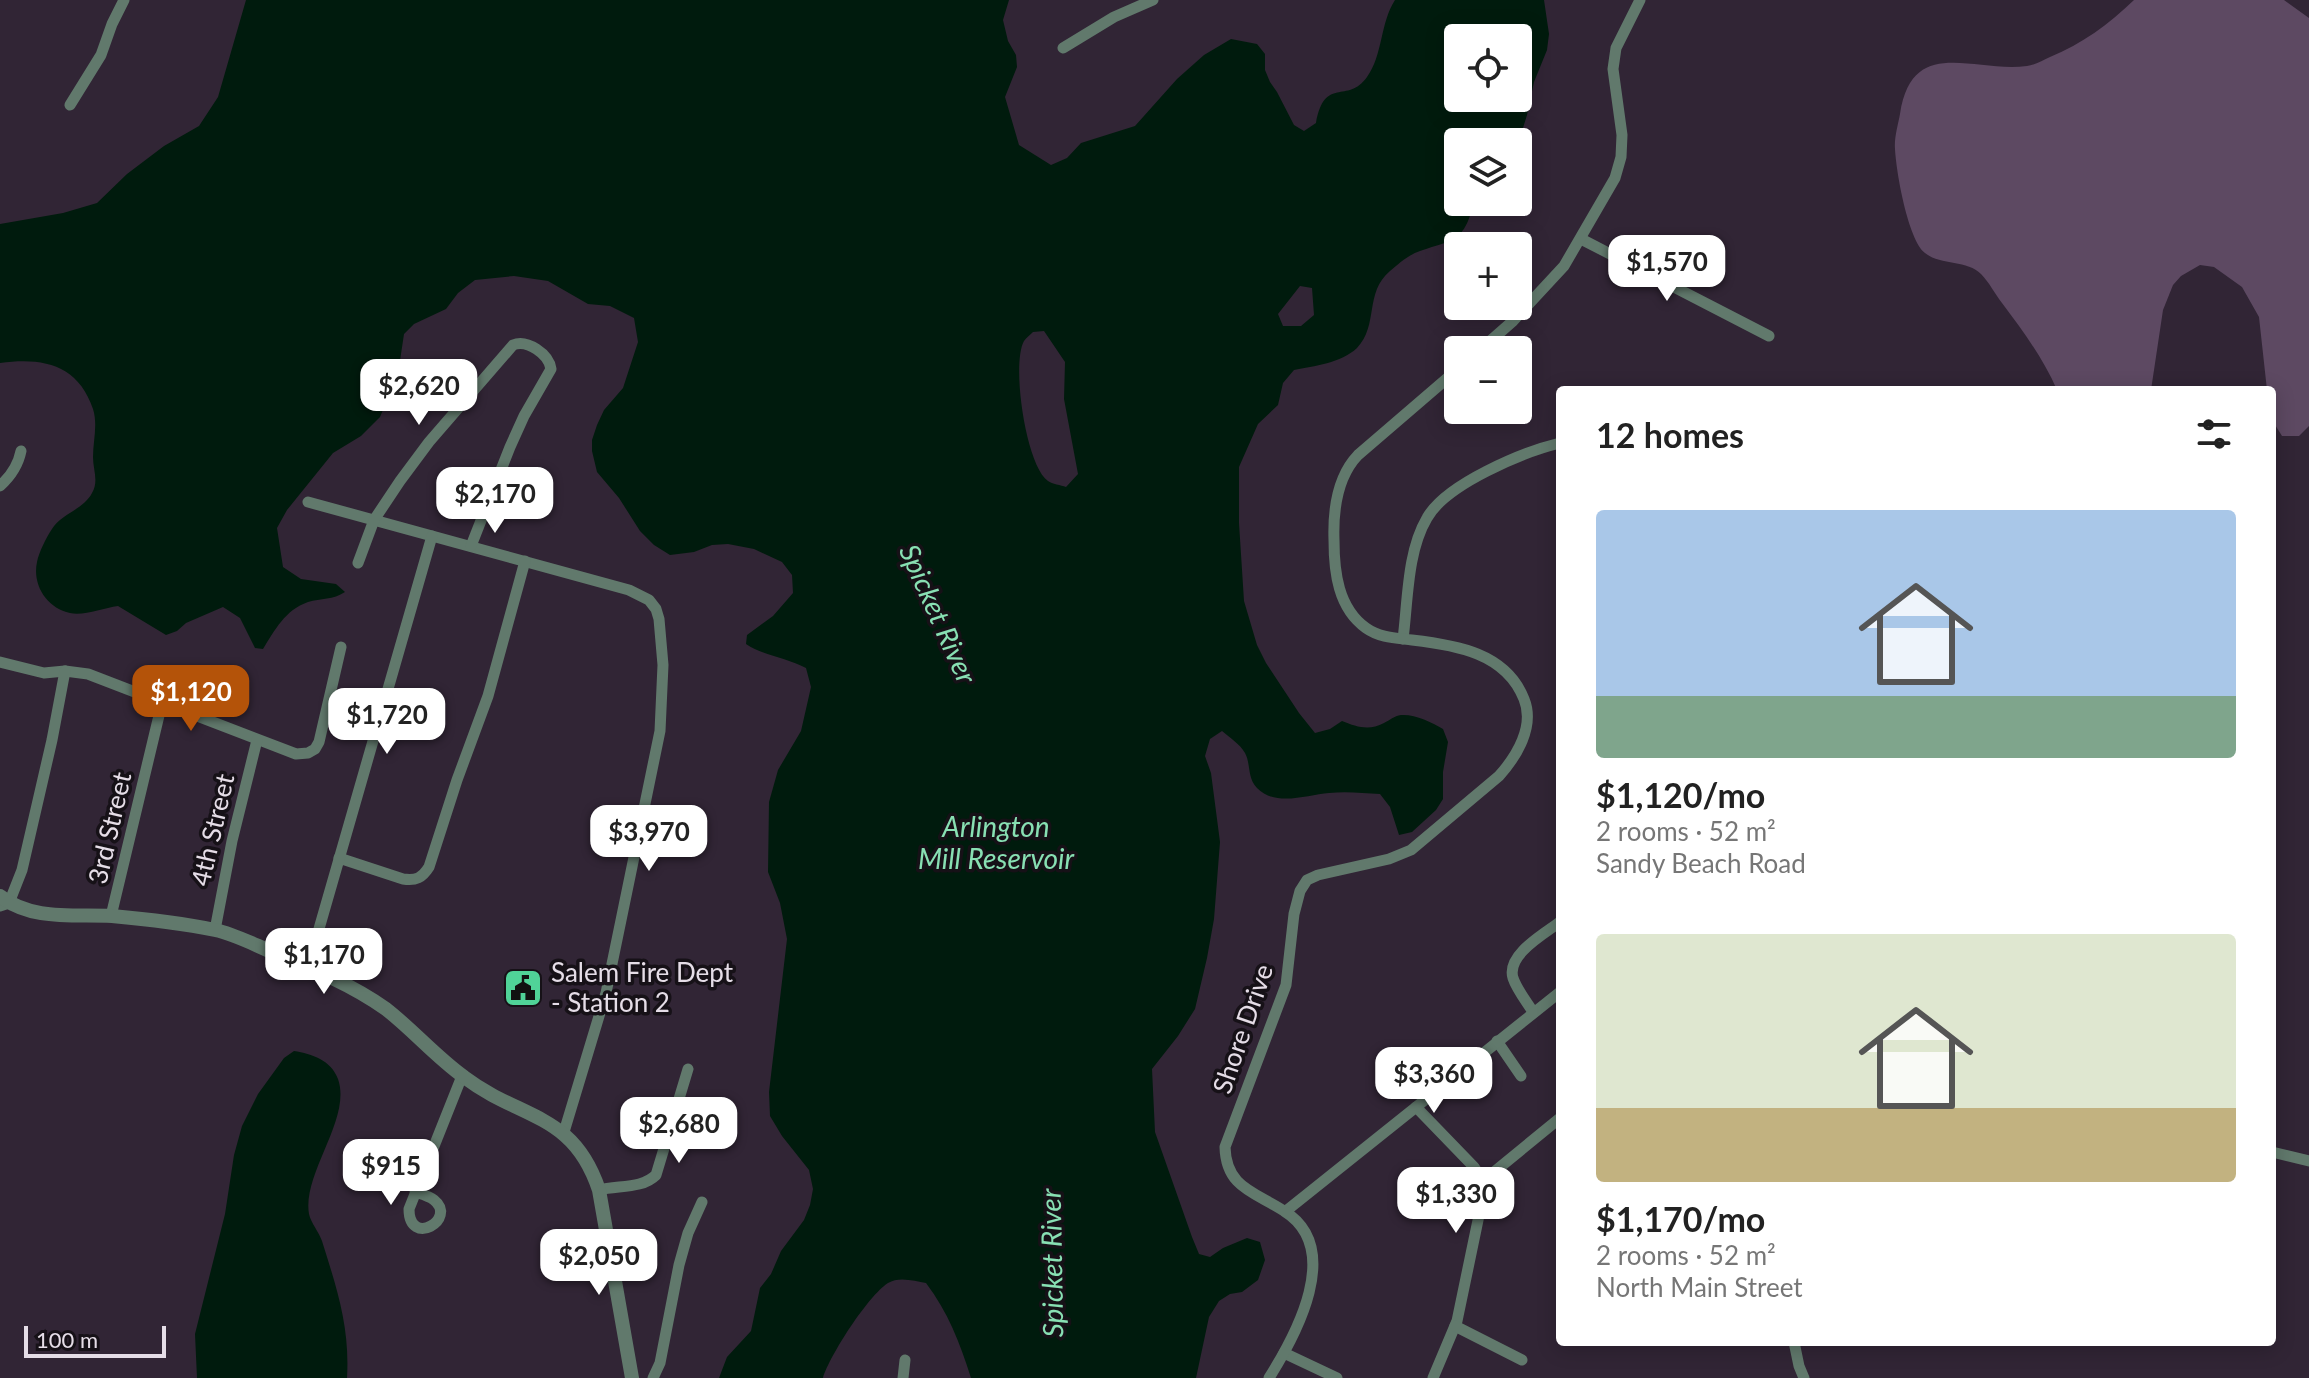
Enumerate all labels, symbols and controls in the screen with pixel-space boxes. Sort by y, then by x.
map controls [1444,24,1532,424]
button: locate [1444,24,1532,112]
button: layers [1444,128,1532,216]
button: + [1444,232,1532,320]
pin: $1,570 [1602,235,1732,303]
text: $1,570 [1626,245,1708,277]
button: − [1444,336,1532,424]
pin: $2,620 [354,359,484,427]
text: $2,620 [378,369,460,401]
icon: filters [2192,412,2236,456]
text: 12 homes [1596,414,1744,455]
pin: $2,170 [430,467,560,535]
text: $2,170 [454,477,536,509]
water label: Spicket River [893,539,985,689]
icon: home [1844,562,1988,706]
pin: $1,120 [126,665,256,733]
text: $1,120 [150,675,232,707]
pin: $1,720 [322,688,452,756]
text: $1,720 [346,698,428,730]
street label: 3rd Street [81,768,138,887]
street label: 4th Street [184,770,241,889]
text: $1,120/mo [1596,774,1765,815]
pin: $3,970 [584,805,714,873]
water label: Arlington Mill Reservoir [918,809,1075,875]
text: $3,970 [608,815,690,847]
text: 2 rooms · 52 m² [1596,815,1776,847]
text: Sandy Beach Road [1596,847,1806,879]
pin: $1,170 [259,928,389,996]
text: $1,170 [283,938,365,970]
place label: Salem Fire Dept - Station 2 [551,956,734,1018]
street label: Shore Drive [1205,960,1279,1097]
public building icon: Salem Fire Dept - Station 2 [502,967,544,1009]
icon: home [1844,986,1988,1130]
pin: $3,360 [1369,1047,1499,1115]
text: $3,360 [1393,1057,1475,1089]
pin: $2,680 [614,1097,744,1165]
text: $2,680 [638,1107,720,1139]
pin: $915 [344,1139,438,1207]
text: $915 [361,1149,421,1181]
pin: $1,330 [1391,1167,1521,1235]
text: $1,330 [1415,1177,1497,1209]
water label: Spicket River [1033,1188,1069,1338]
text: $1,170/mo [1596,1198,1765,1239]
pin: $2,050 [534,1229,664,1297]
text: $2,050 [558,1239,640,1271]
text: 2 rooms · 52 m² [1596,1239,1776,1271]
text: North Main Street [1596,1271,1803,1303]
scale bar [24,1322,166,1358]
text: 100 m [36,1326,98,1353]

